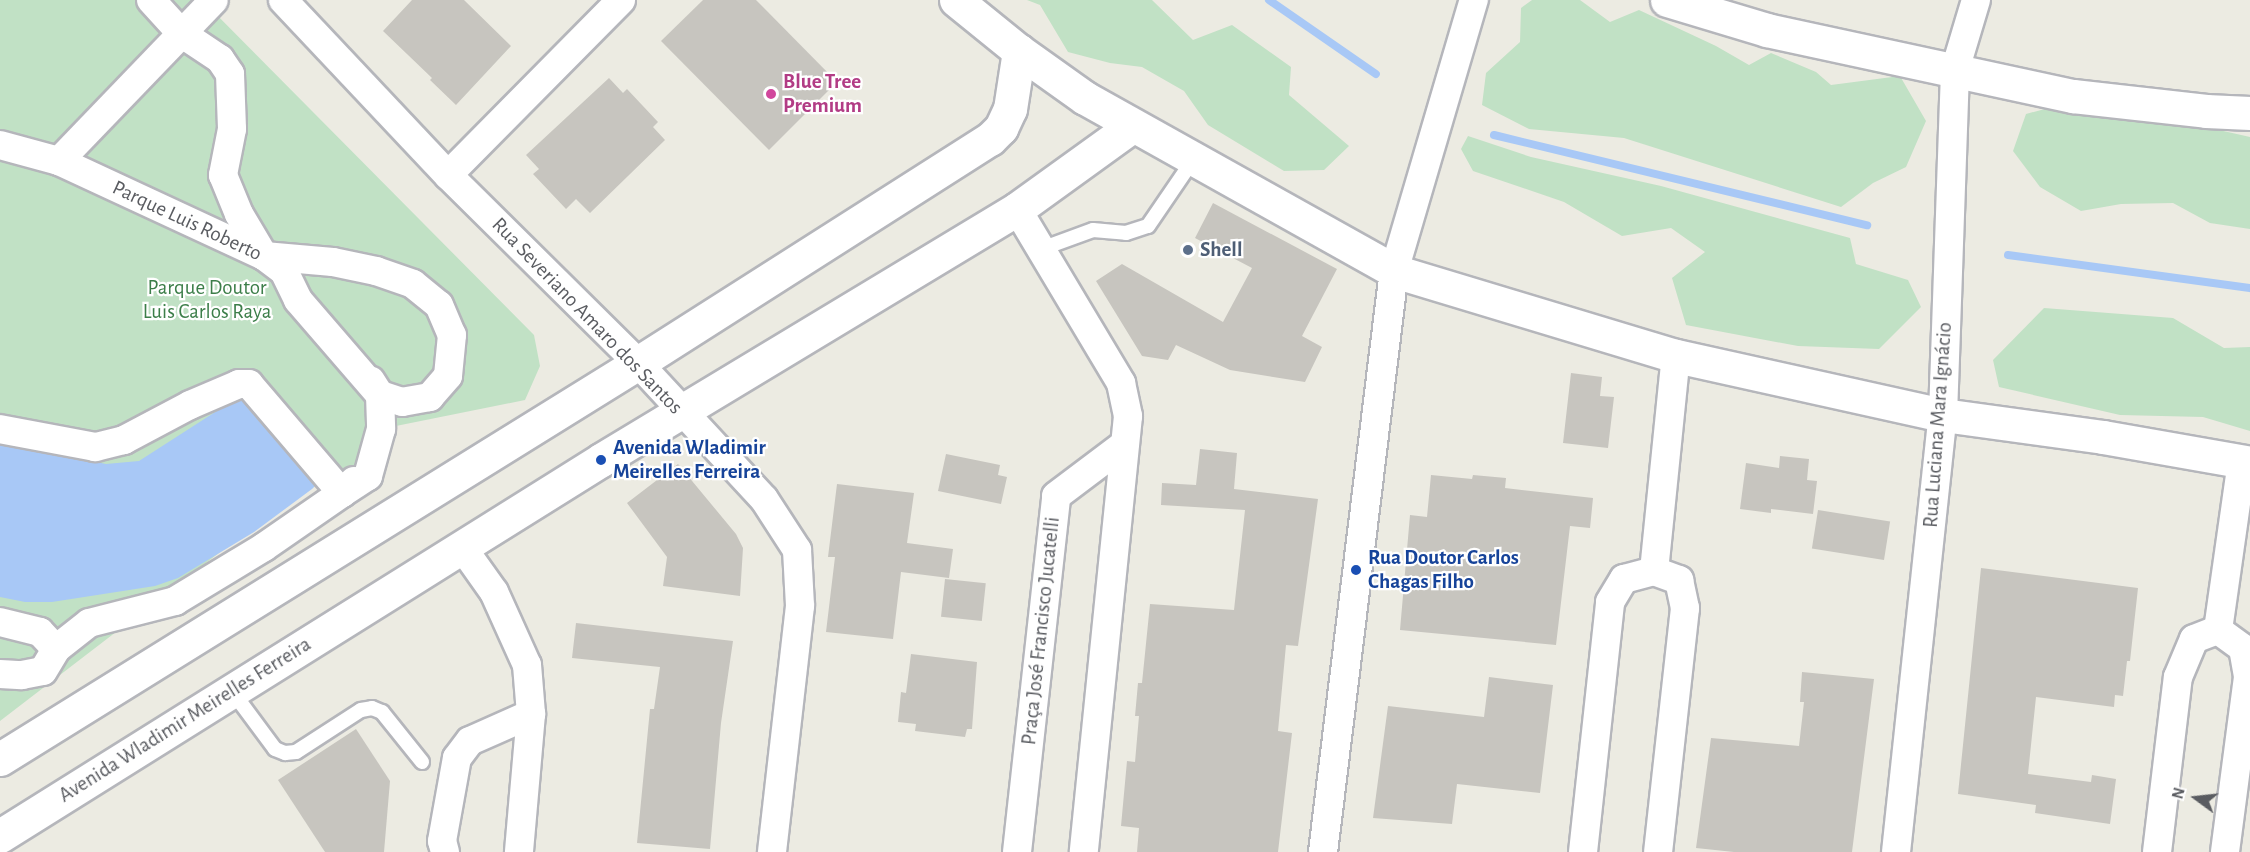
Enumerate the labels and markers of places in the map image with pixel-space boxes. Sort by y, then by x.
place label: Blue Tree Premium [783,69,862,119]
marker: Blue Tree Premium [764,87,778,101]
place label: Shell [1200,237,1242,263]
marker: Shell [1181,243,1195,257]
place label: Avenida Wladimir Meirelles Ferreira [613,435,766,485]
marker: Avenida Wladimir Meirelles Ferreira [594,453,608,467]
place label: Rua Doutor Carlos Chagas Filho [1368,545,1519,595]
marker: Rua Doutor Carlos Chagas Filho [1349,563,1363,577]

